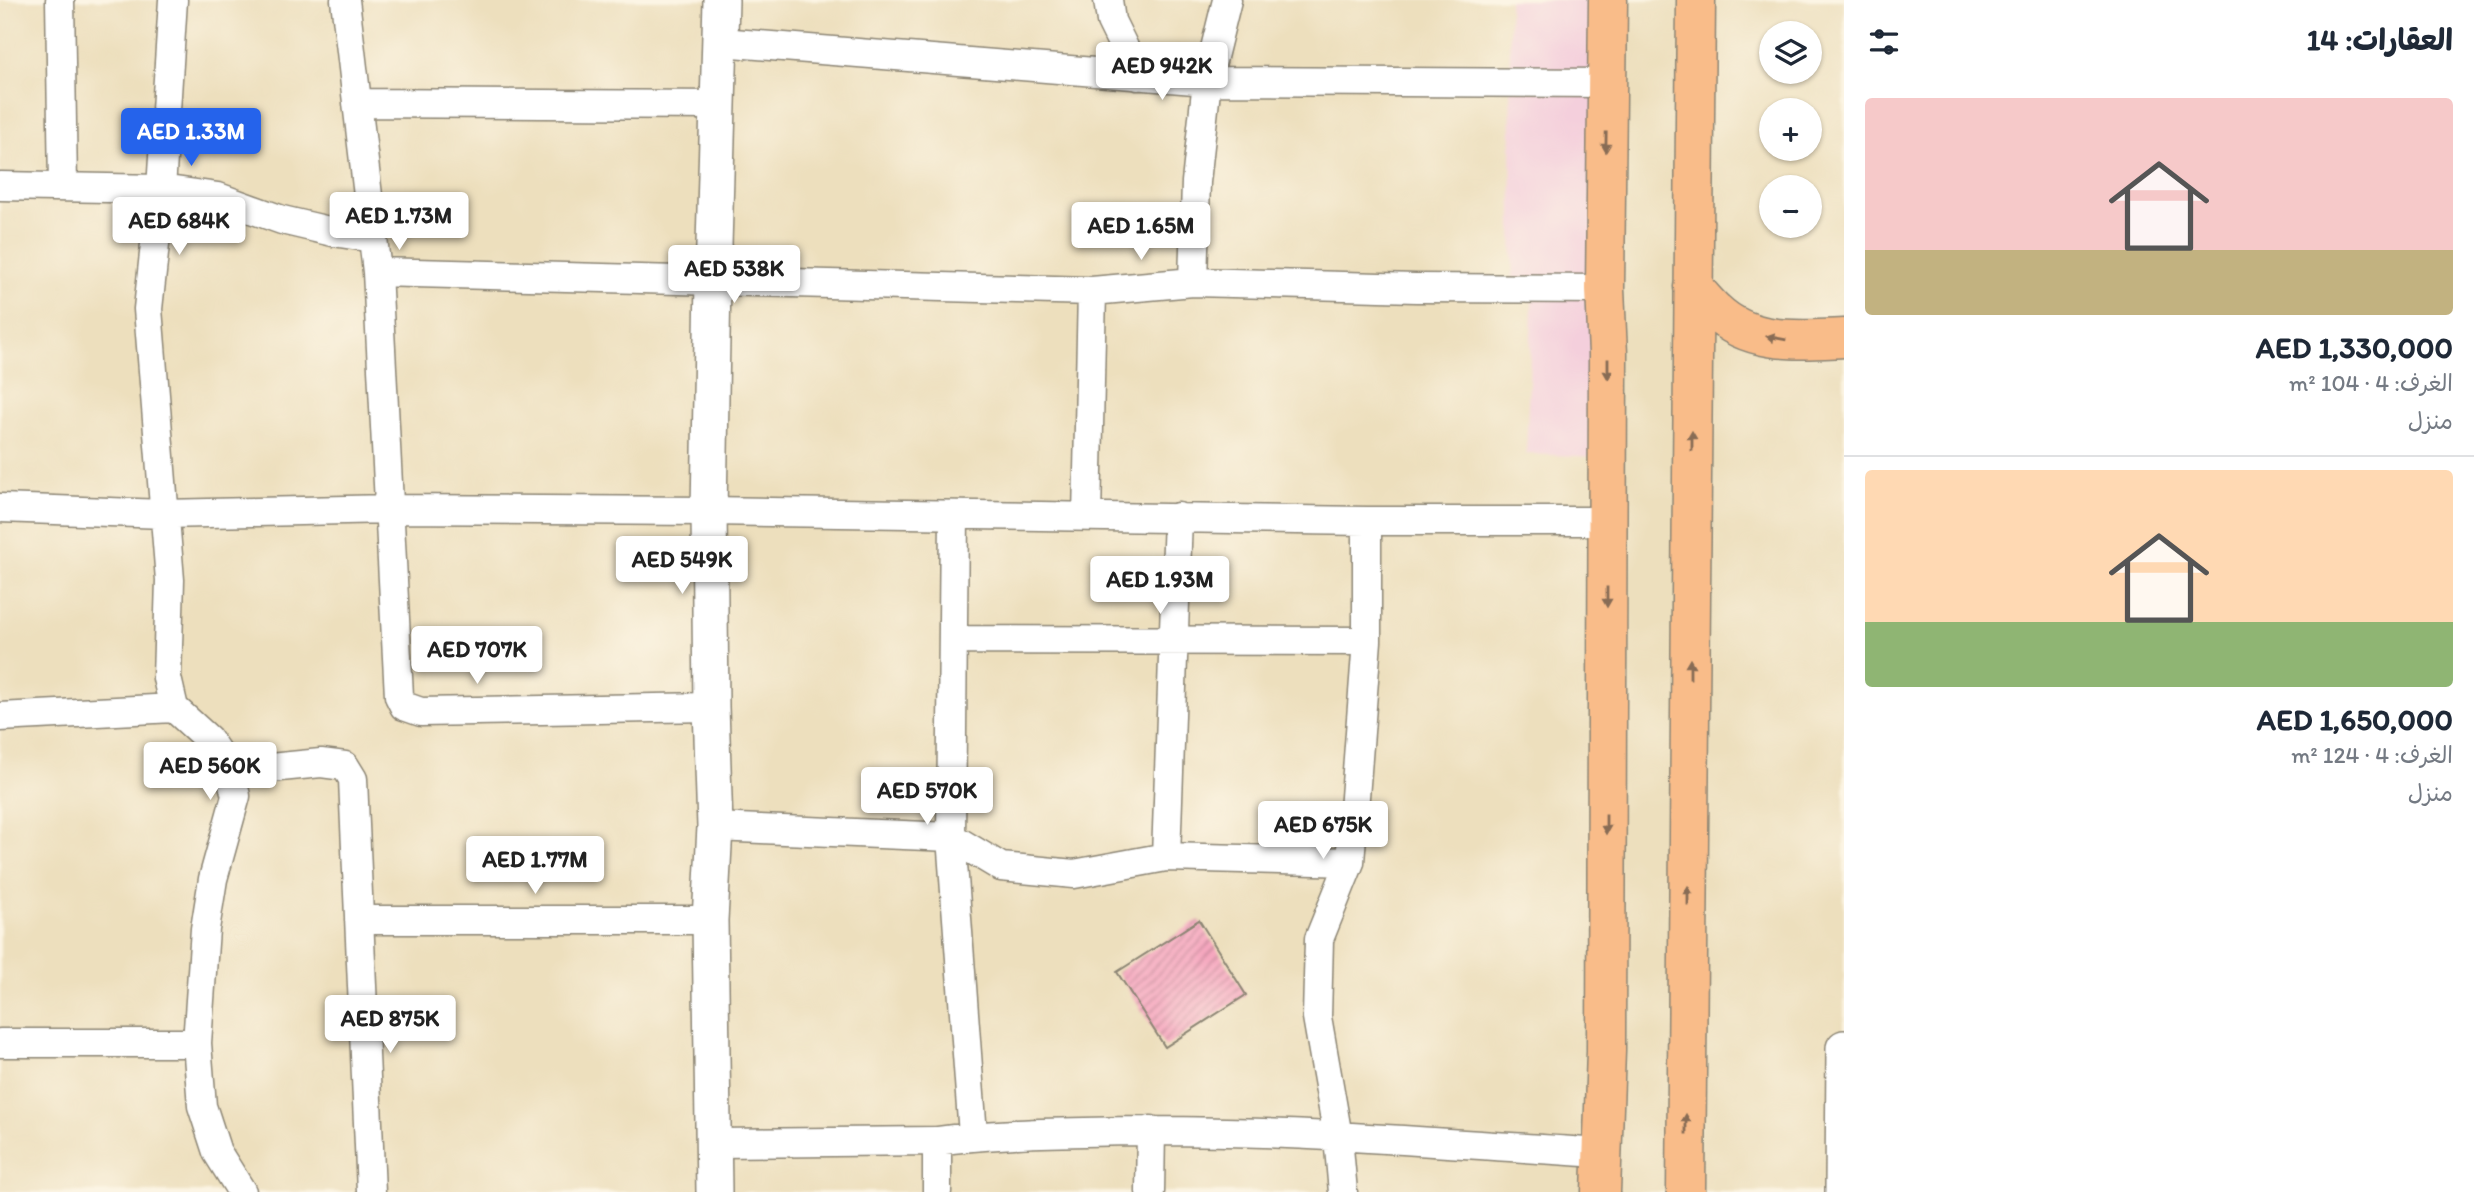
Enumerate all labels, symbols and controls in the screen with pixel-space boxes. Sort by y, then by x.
map controls [1759,21,1822,238]
button: layers [1759,21,1822,84]
text: العقارات: 14 [2306,21,2453,58]
icon: filters [1865,23,1903,61]
pin: AED 942K [1090,42,1234,102]
text: AED 942K [1112,51,1212,79]
button: + [1759,98,1822,161]
pin: AED 1.33M [111,108,271,168]
text: AED 1.33M [137,117,245,145]
one-way arrow [1600,131,1612,153]
icon: home [2096,143,2222,269]
button: − [1759,175,1822,238]
pin: AED 1.73M [319,192,479,252]
pin: AED 684K [107,198,251,257]
text: AED 1.73M [346,201,452,229]
pin: AED 1.65M [1061,202,1221,262]
text: AED 684K [129,206,230,234]
text: AED 1.65M [1087,211,1195,239]
pin: AED 538K [662,246,806,305]
text: AED 538K [684,254,784,282]
text: AED 1,330,000 [2256,329,2453,366]
one-way arrow [1765,332,1787,343]
one-way arrow [1602,358,1614,380]
text: الغرف: 4 · 104 m² [2289,369,2453,397]
text: منزل [2408,407,2453,435]
one-way arrow [1686,430,1698,452]
icon: home [2096,515,2222,641]
pin: AED 549K [610,536,754,596]
text: AED 549K [632,545,732,573]
pin: AED 1.93M [1080,556,1240,616]
text: AED 1.93M [1106,565,1214,593]
one-way arrow [1601,586,1613,608]
pin: AED 707K [405,626,549,686]
text: AED 707K [427,635,527,663]
one-way arrow [1684,658,1696,680]
text: AED 1,650,000 [2257,701,2453,738]
text: الغرف: 4 · 124 m² [2291,741,2453,769]
pin: AED 560K [138,742,282,802]
text: AED 560K [160,751,260,779]
pin: AED 570K [855,768,999,827]
text: AED 570K [877,776,977,804]
text: منزل [2408,779,2453,807]
pin: AED 675K [1251,802,1395,861]
text: AED 675K [1274,810,1372,838]
one-way arrow [1600,813,1612,835]
pin: AED 1.77M [455,836,615,896]
text: AED 1.77M [482,845,588,873]
one-way arrow [1682,885,1694,907]
pin: AED 875K [318,996,462,1055]
text: AED 875K [341,1004,439,1032]
one-way arrow [1680,1113,1692,1135]

